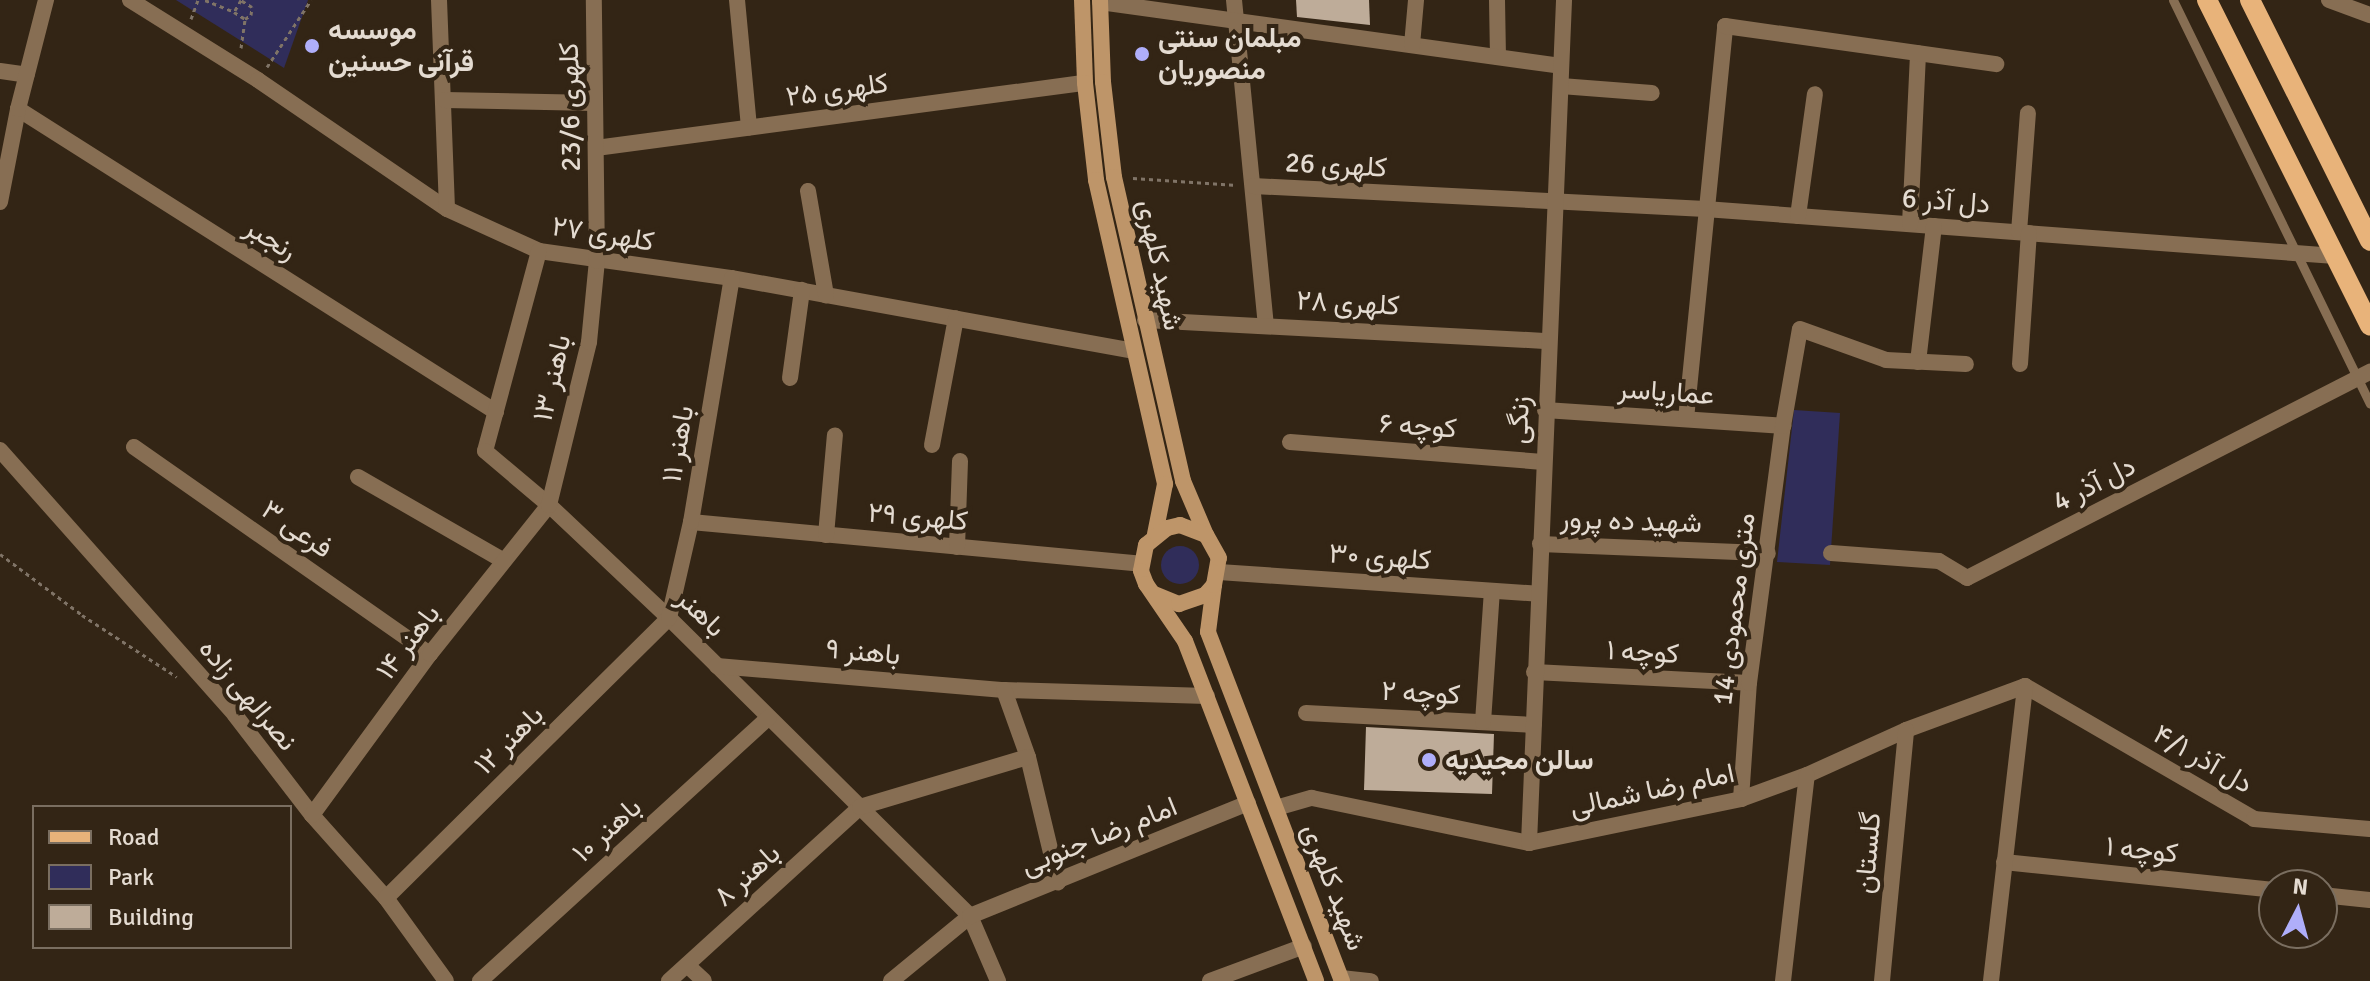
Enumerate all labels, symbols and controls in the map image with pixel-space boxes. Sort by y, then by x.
place label: موسسه قرآنی حسنین [328,13,474,79]
place label: مبلمان سنتی منصوریان [1158,21,1301,87]
marker: موسسه قرآنی حسنین [303,37,321,55]
street label: کلهری 23/6 [552,42,588,172]
marker: مبلمان سنتی منصوریان [1133,45,1151,63]
street label: کلهری ۲۵ [784,66,890,114]
street label: کلهری 26 [1284,146,1388,184]
street label: دل آذر 6 [1901,181,1991,221]
street label: شهید کلهری [1130,196,1190,334]
street label: کلهری ۲۷ [549,209,657,259]
street label: رنجبر [239,210,303,268]
street label: کلهری ۲۸ [1296,284,1400,322]
street label: باهنر ۱۳ [526,331,578,425]
street label: عماریاسر [1617,372,1715,412]
street label: زنگی [1501,395,1537,445]
street label: باهنر ۱۱ [655,403,701,485]
street label: ۶ کوچه [1378,407,1458,445]
street label: دل آذر 4 [2047,449,2141,519]
street label: فرعی ۳ [255,493,339,565]
street label: کلهری ۲۹ [867,496,969,538]
street label: شهید ده پرور [1559,502,1703,540]
street label: 14 متری محمودی [1706,511,1762,707]
street label: کلهری ۳۰ [1328,537,1432,577]
street label: باهنر [669,582,733,644]
street label: باهنر ۱۴ [369,598,447,686]
street label: نصرالهی زاده [192,632,304,758]
street label: باهنر ۹ [824,632,902,672]
street label: ۱ کوچه [1606,633,1680,671]
street label: ۲ کوچه [1381,674,1461,712]
street label: باهنر ۱۲ [467,698,551,782]
street label: دل آذر ۴/۱ [2147,717,2259,801]
place label: سالن مجیدیه [1445,743,1594,777]
marker: سالن مجیدیه [1420,751,1438,769]
street label: امام رضا شمالی [1567,756,1737,824]
street label: امام رضا جنوبی [1016,789,1182,883]
street label: باهنر ۱۰ [566,790,648,870]
legend [32,805,292,949]
street label: گلستان [1848,811,1888,895]
street label: شهید کلهری [1294,819,1374,955]
text: Road [108,822,159,852]
street label: کوچه ۱ [2104,830,2180,870]
street label: باهنر ۸ [707,836,787,914]
text: Park [108,862,154,892]
north arrow [2258,869,2338,949]
text: N [2291,872,2309,901]
text: Building [108,902,194,932]

